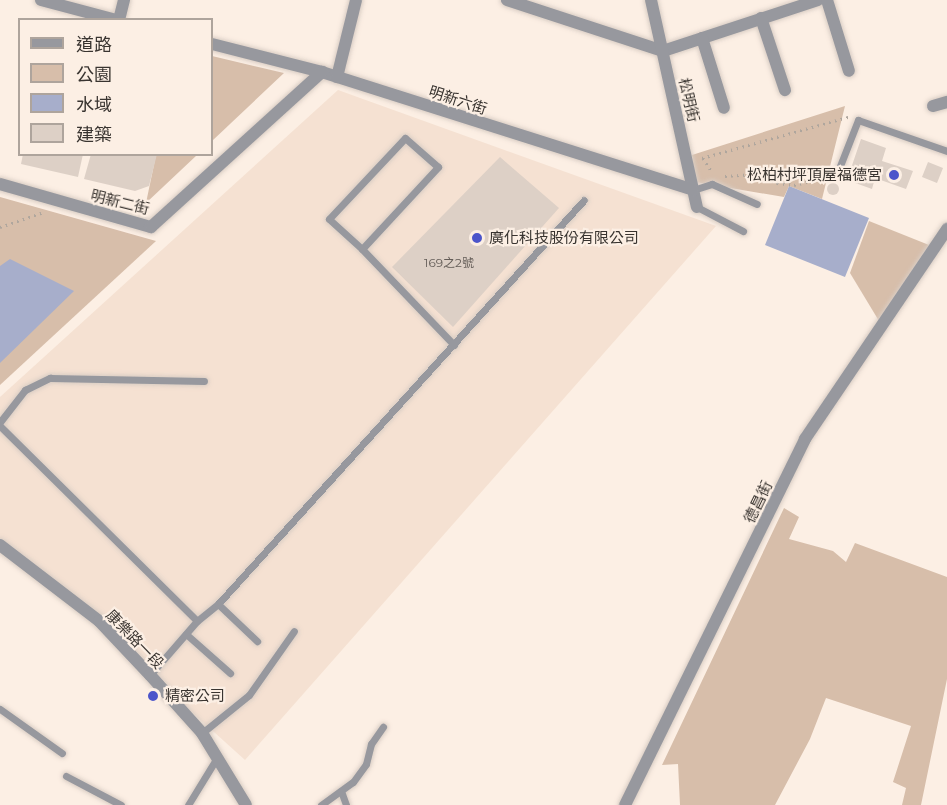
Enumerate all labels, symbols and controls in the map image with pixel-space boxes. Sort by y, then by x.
legend [18,18,213,156]
text: 道路 [76,34,112,56]
text: 公園 [76,64,112,86]
street label: 松明街 [675,76,703,124]
street label: 明新六街 [427,82,489,118]
text: 水域 [76,94,112,116]
text: 建築 [76,124,112,146]
place label: 松柏村坪頂屋福德宮 [747,166,882,184]
marker: 松柏村坪頂屋福德宮 [887,168,901,182]
street label: 明新二街 [89,186,151,218]
place label: 廣化科技股份有限公司 [489,229,639,247]
marker: 廣化科技股份有限公司 [470,231,484,245]
house number: 169之2號 [424,256,474,270]
street label: 德昌街 [740,478,776,526]
street label: 康樂路一段 [102,606,168,672]
place label: 精密公司 [165,687,225,705]
marker: 精密公司 [146,689,160,703]

